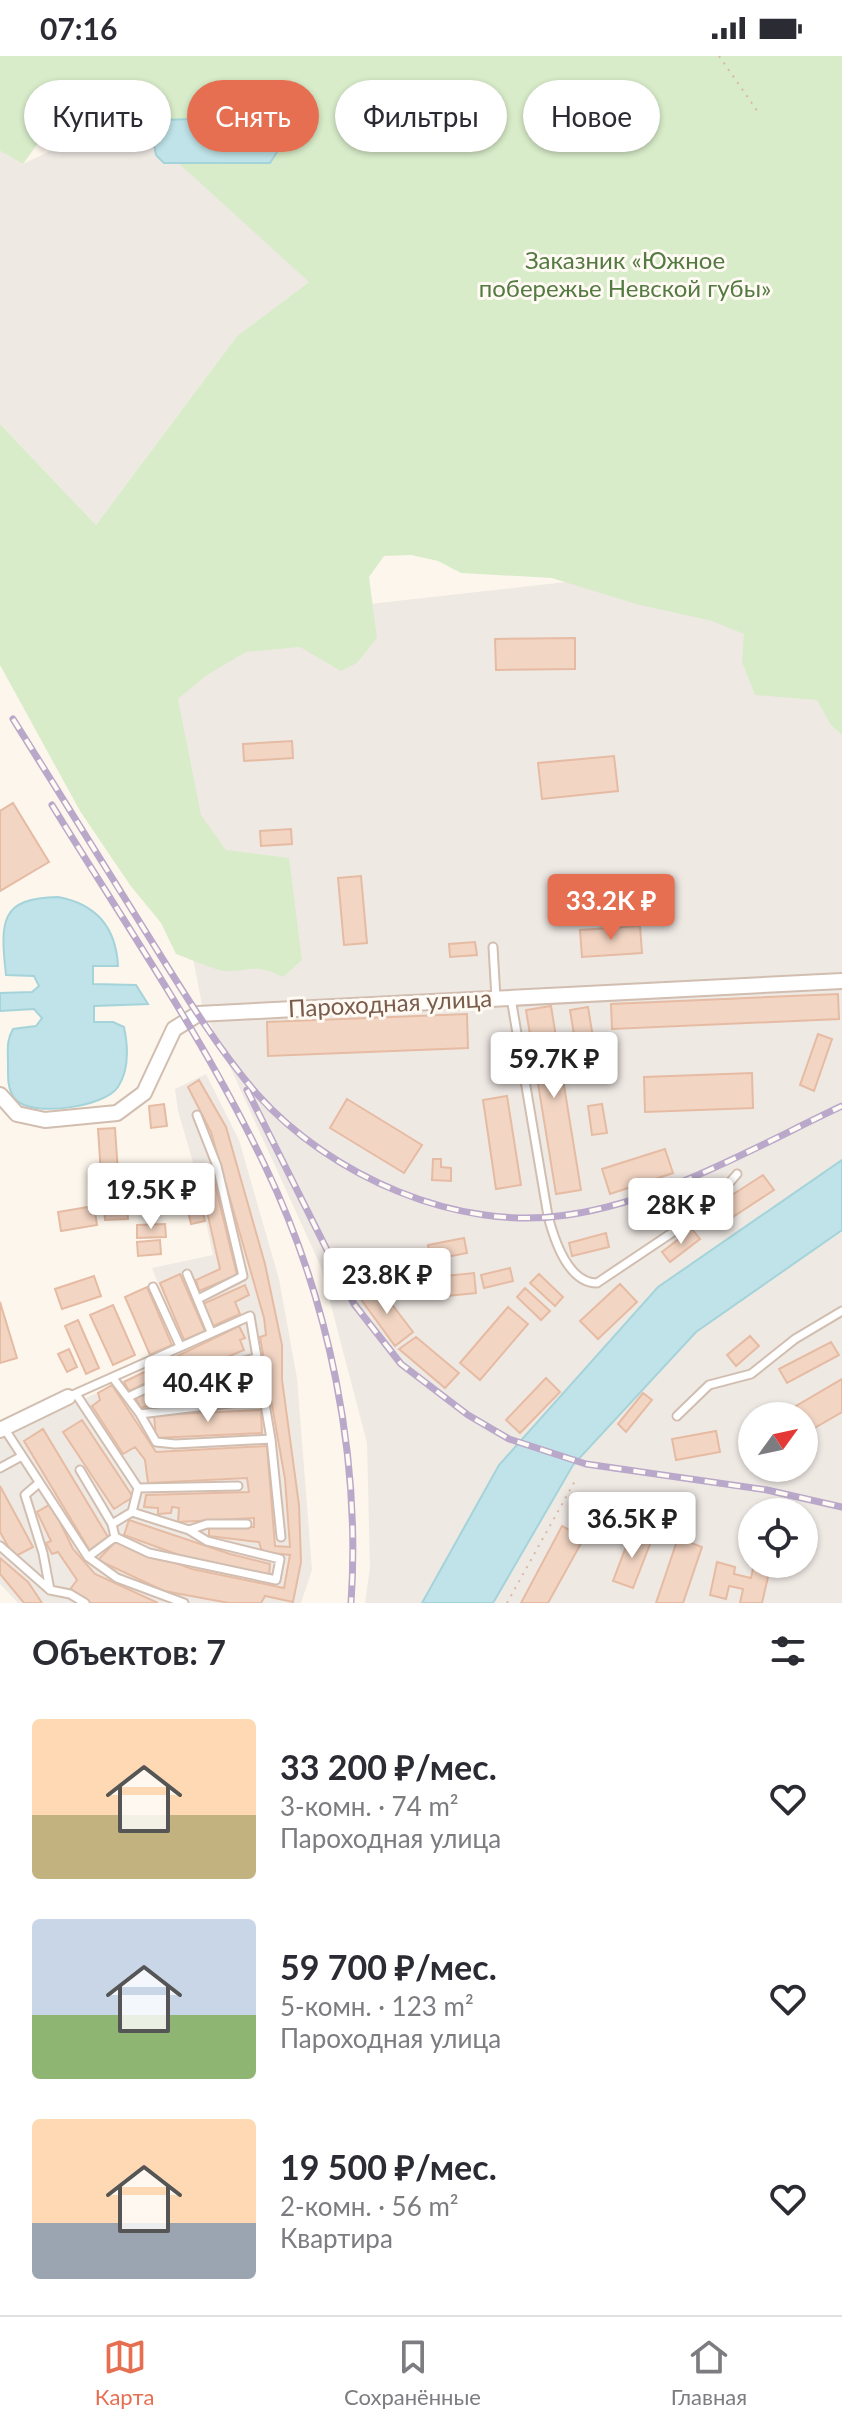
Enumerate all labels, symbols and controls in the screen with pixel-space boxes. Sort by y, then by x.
text: 07:16 [40,10,117,46]
chip: Купить [24,80,171,152]
chip: Снять [187,80,319,152]
chip: Фильтры [335,80,507,152]
chip: Новое [523,80,660,152]
park label: Заказник «Южное побережье Невской губы» [479,245,771,302]
pin: 33.2K ₽ [537,874,685,942]
text: 33.2K ₽ [566,884,656,916]
street label: Пароходная улица [287,983,493,1022]
pin: 59.7K ₽ [480,1032,628,1100]
text: 59.7K ₽ [509,1042,599,1074]
pin: 19.5K ₽ [77,1163,225,1231]
text: 19.5K ₽ [106,1173,196,1205]
pin: 28K ₽ [625,1178,737,1246]
text: 28K ₽ [646,1188,716,1220]
pin: 23.8K ₽ [313,1248,461,1316]
text: 23.8K ₽ [342,1258,432,1290]
pin: 40.4K ₽ [134,1356,282,1424]
text: 40.4K ₽ [163,1366,253,1398]
north arrow [738,1402,818,1482]
map controls [738,1402,818,1578]
pin: 36.5K ₽ [558,1492,706,1560]
button: locate [738,1498,818,1578]
text: 36.5K ₽ [587,1502,677,1534]
icon: filters [766,1629,810,1673]
text: Объектов: 7 [32,1631,226,1672]
text: 33 200 ₽/мес. [280,1746,497,1787]
icon: home [96,1751,192,1847]
icon: heart [766,1777,810,1821]
text: 3-комн. · 74 m² [280,1790,459,1822]
text: Пароходная улица [280,1822,501,1854]
text: 59 700 ₽/мес. [280,1946,497,1987]
icon: home [96,1951,192,2047]
icon: heart [766,1977,810,2021]
text: 5-комн. · 123 m² [280,1990,474,2022]
text: Пароходная улица [280,2022,501,2054]
text: 19 500 ₽/мес. [280,2146,497,2187]
icon: home [96,2151,192,2247]
icon: heart [766,2177,810,2221]
text: 2-комн. · 56 m² [280,2190,459,2222]
text: Квартира [280,2222,393,2254]
tab: Карта [95,2335,154,2410]
tab: Сохранённые [344,2335,481,2410]
tab: Главная [671,2335,747,2410]

